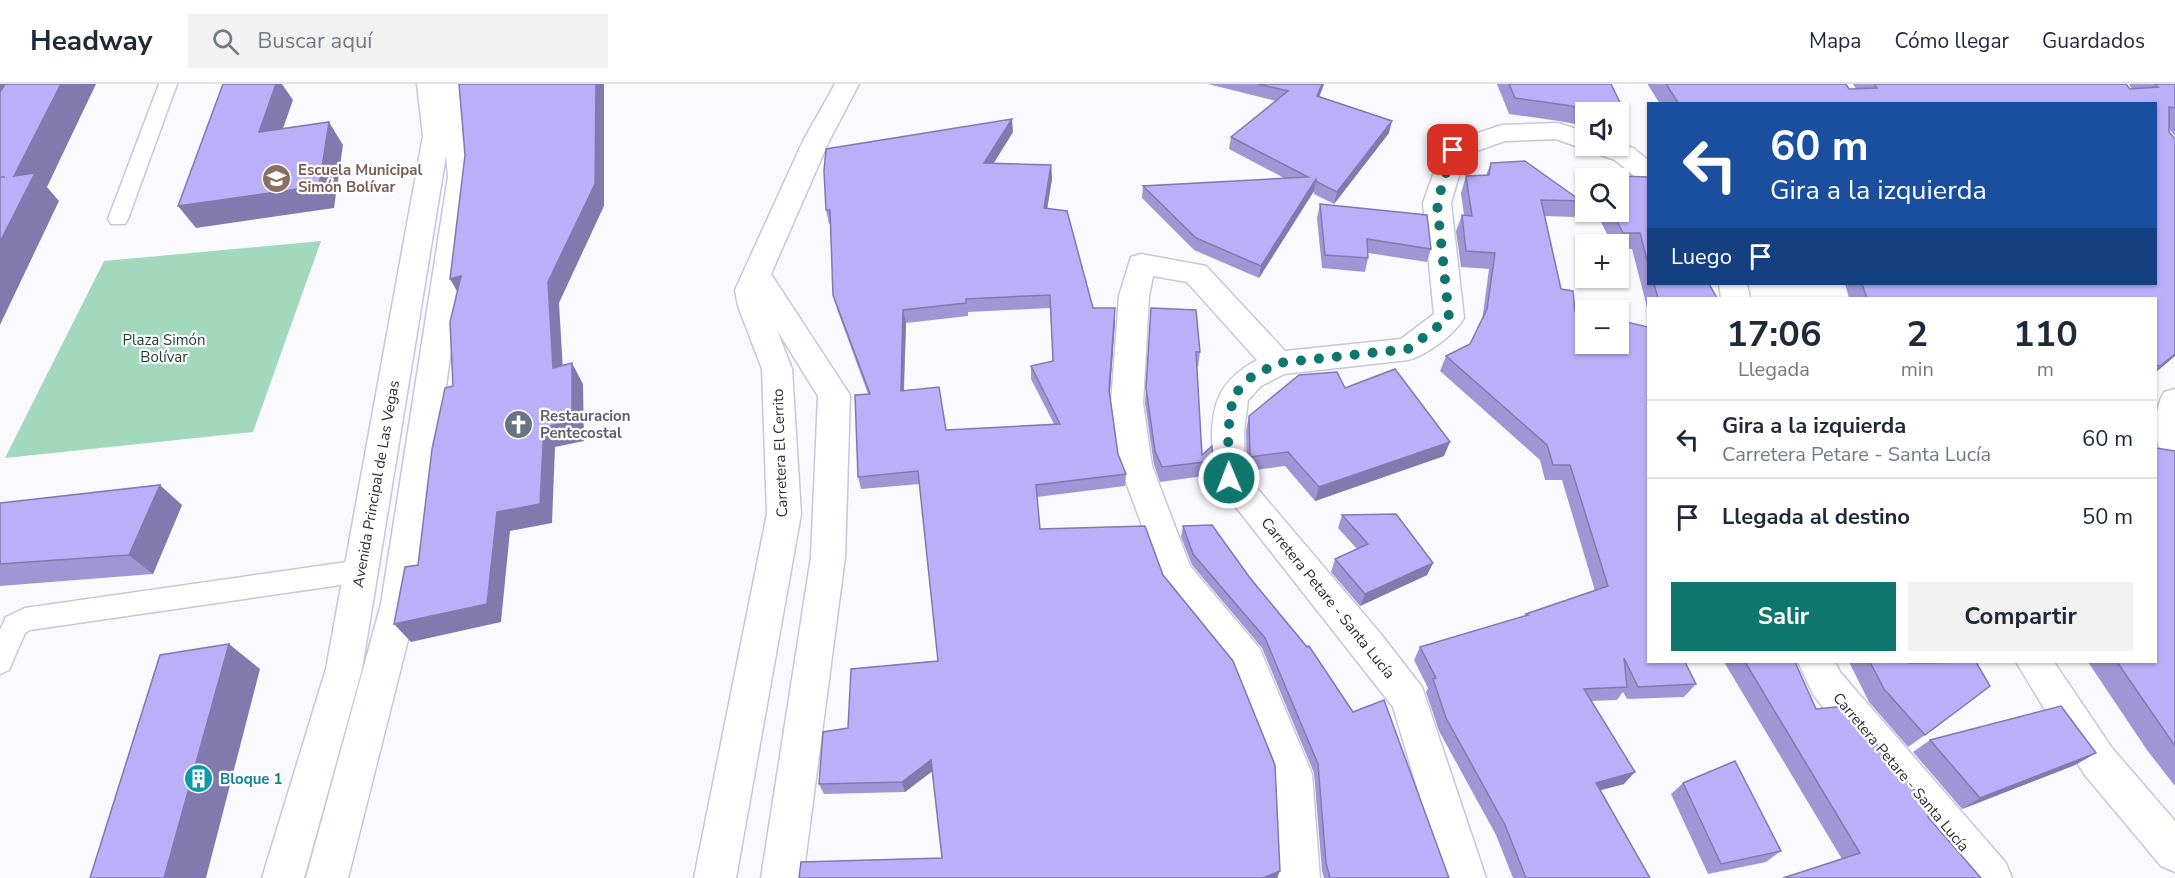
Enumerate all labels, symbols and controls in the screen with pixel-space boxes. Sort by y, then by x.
search box [188,14,608,68]
text: Headway [30,22,152,60]
icon: search [209,25,242,58]
text: Buscar aquí [257,26,372,56]
text: Mapa [1809,27,1861,55]
text: Cómo llegar [1894,27,2009,55]
text: Guardados [2042,27,2145,55]
map controls [1575,102,1629,354]
button: sound [1575,102,1629,156]
text: 60 m [1770,118,1869,175]
pin [1427,124,1478,175]
icon: left [1671,126,1749,204]
icon: arrive [1436,133,1469,166]
place label: Escuela Municipal Simón Bolívar [298,160,423,197]
school or university icon: Escuela Municipal Simón Bolívar [261,163,293,195]
button: search [1575,168,1629,222]
text: Gira a la izquierda [1770,172,1987,209]
button: + [1575,234,1629,288]
icon: arrive [1744,240,1777,273]
text: Luego [1671,242,1732,272]
button: − [1575,300,1629,354]
text: 17:06 [1726,310,1822,359]
text: 2 [1906,310,1928,359]
text: 110 [2013,310,2078,359]
park label: Plaza Simón Bolívar [123,330,205,367]
text: Llegada [1738,356,1810,383]
text: min [1901,356,1934,383]
text: m [2037,356,2054,383]
street label: Avenida Principal de Las Vegas [348,379,404,589]
street label: Carretera El Cerrito [768,388,792,518]
place label: Restauracion Pentecostal [540,406,630,443]
church icon: Restauracion Pentecostal [503,409,535,441]
text: Gira a la izquierda [1722,411,1906,441]
icon: left [1671,423,1704,456]
text: 60 m [2082,424,2133,454]
text: Carretera Petare - Santa Lucía [1722,441,1991,468]
position arrow [1197,446,1261,510]
icon: arrive [1671,501,1704,534]
text: Llegada al destino [1722,502,1910,532]
text: 50 m [2082,502,2133,532]
street label: Carretera Petare - Santa Lucía [1257,513,1399,683]
button: Salir [1671,582,1896,651]
button: Compartir [1908,582,2133,651]
street label: Carretera Petare - Santa Lucía [1828,688,1974,856]
building icon: Bloque 1 [183,763,215,795]
place label: Bloque 1 [220,769,283,789]

